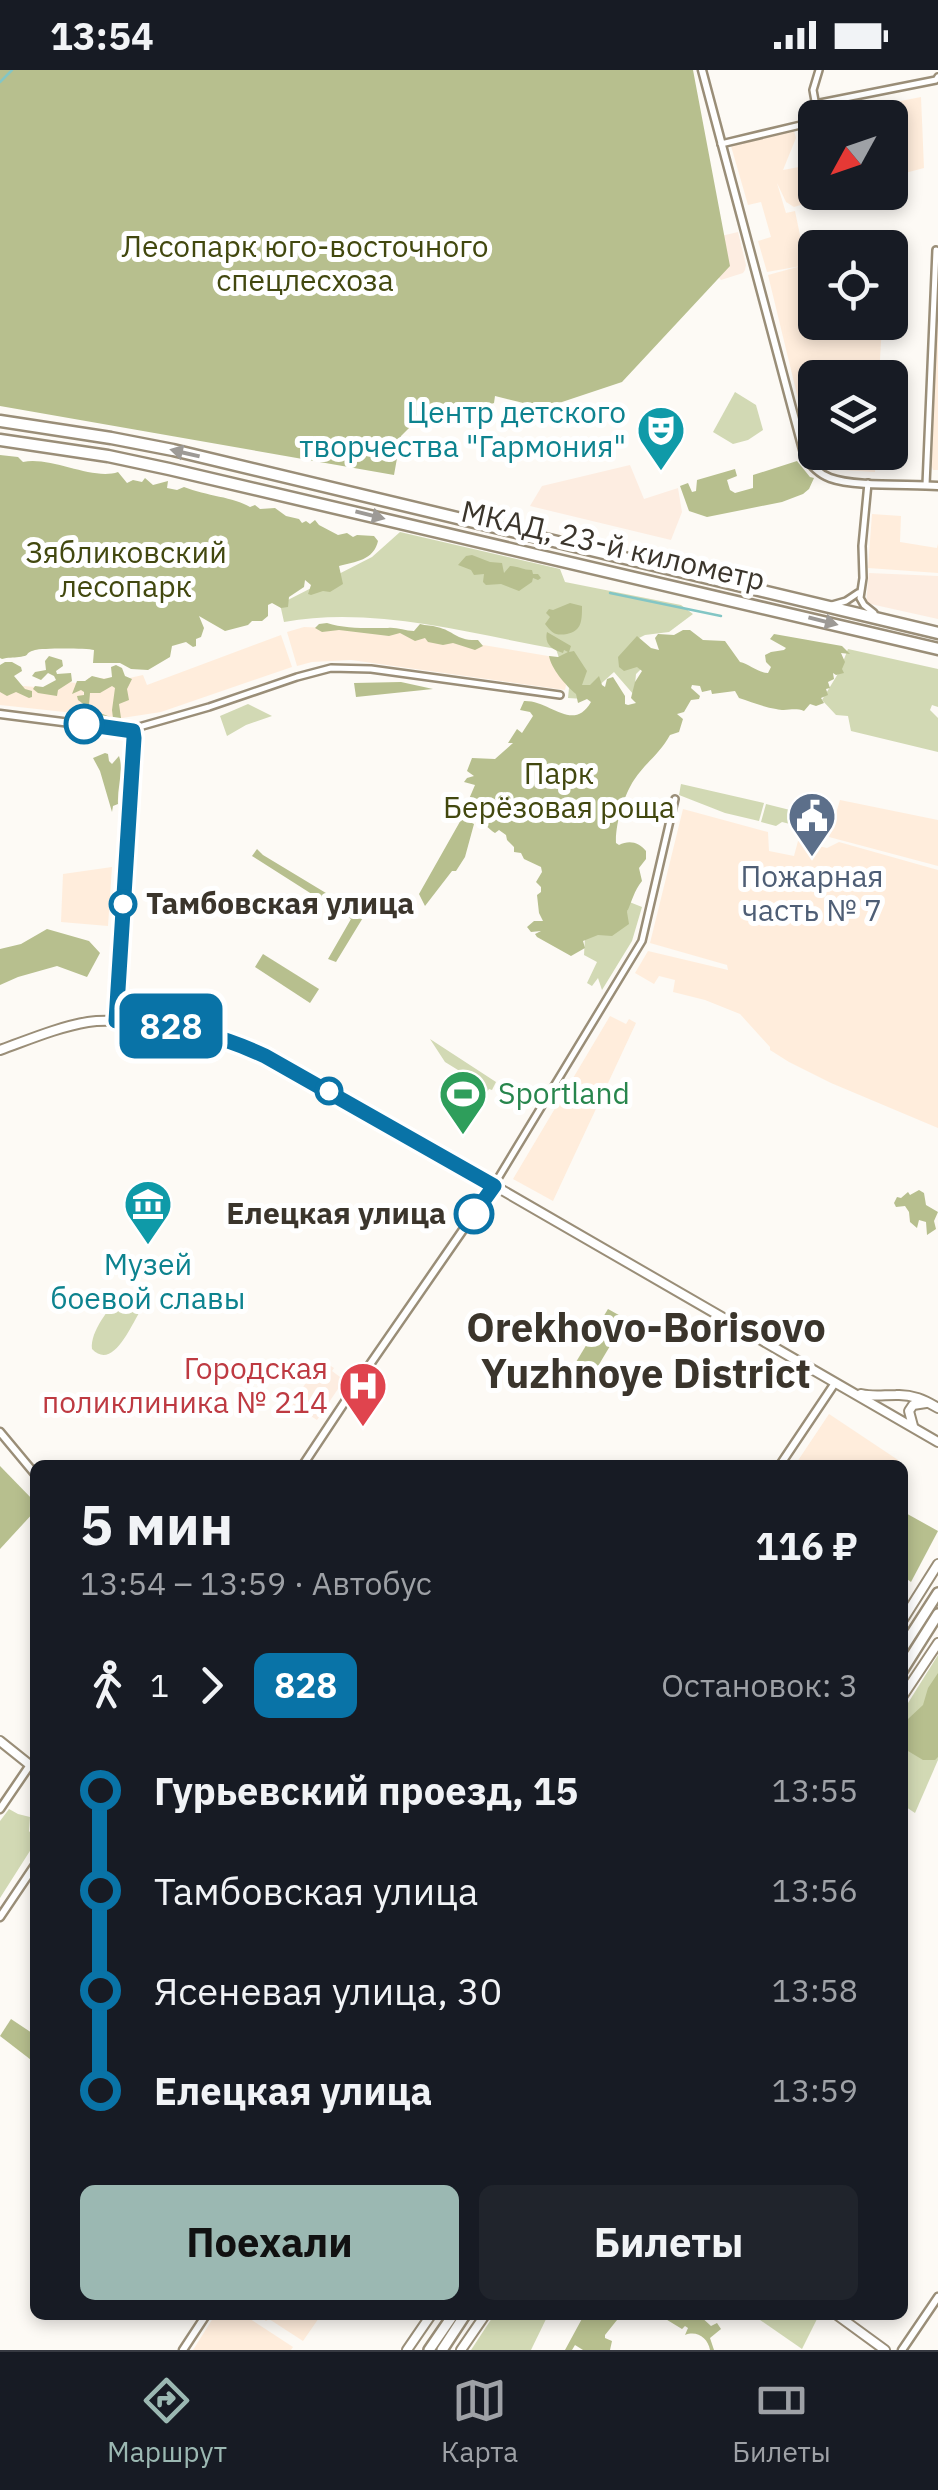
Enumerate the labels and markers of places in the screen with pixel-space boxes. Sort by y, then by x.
place label: Центр детского творчества "Гармония" [299,392,626,465]
theatre icon: Центр детского творчества "Гармония" [635,404,687,472]
unlabelled marker [65,705,103,743]
public building icon: Пожарная часть № 7 [786,790,838,858]
place label: Пожарная часть № 7 [740,856,884,929]
place label: Тамбовская улица [146,883,414,922]
marker: Тамбовская улица [110,891,136,917]
sports icon: Sportland [437,1068,489,1136]
place label: Sportland [498,1073,630,1112]
unlabelled marker [316,1078,342,1104]
museum icon: Музей боевой славы [122,1178,174,1246]
place label: Елецкая улица [226,1193,446,1232]
marker: Елецкая улица [455,1195,493,1233]
place label: Музей боевой славы [51,1244,245,1317]
place label: Городская поликлиника № 214 [42,1348,328,1421]
hospital icon: Городская поликлиника № 214 [337,1360,389,1428]

